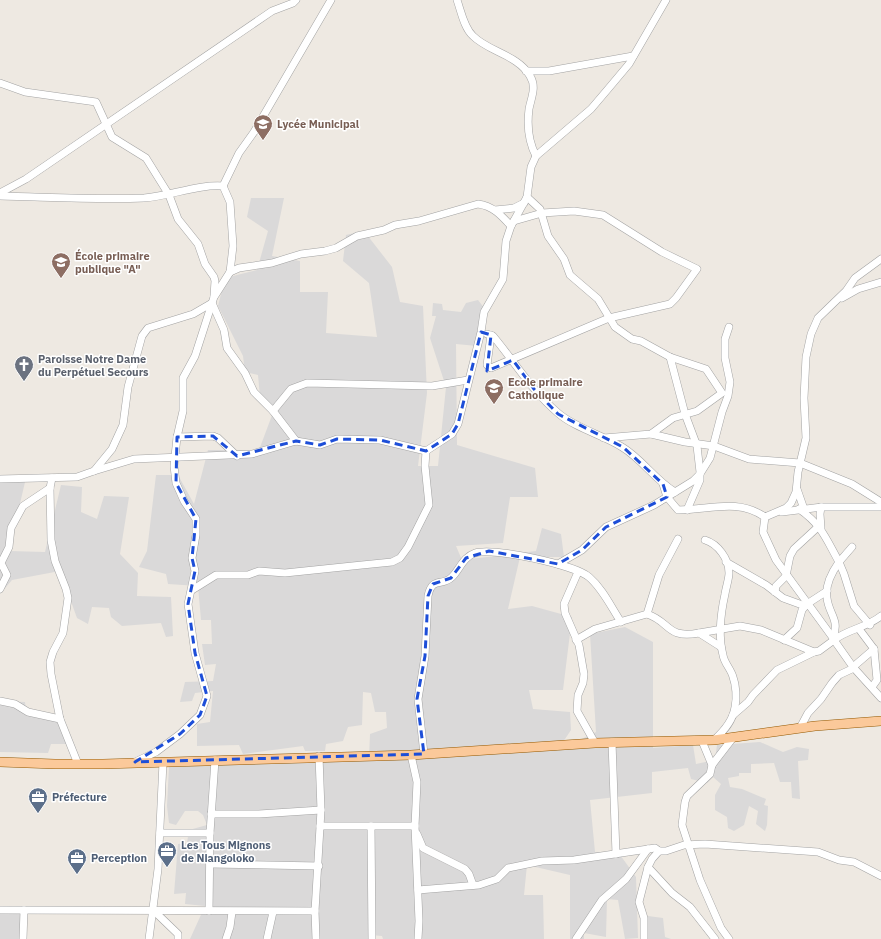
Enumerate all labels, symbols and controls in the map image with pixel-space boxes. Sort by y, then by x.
school or university icon: Lycée Municipal [252,113,274,141]
place label: Lycée Municipal [277,117,360,131]
place label: École primaire publique "A" [75,248,150,276]
school or university icon: École primaire publique "A" [50,251,72,279]
place label: Paroisse Notre Dame du Perpétuel Secours [38,352,149,379]
church icon: Paroisse Notre Dame du Perpétuel Secours [13,354,35,382]
place label: Ecole primaire Catholique [508,375,583,402]
school or university icon: Ecole primaire Catholique [483,377,505,405]
office icon: Préfecture [27,786,49,814]
place label: Préfecture [52,790,107,804]
place label: Les Tous Mignons de Niangoloko [181,838,271,865]
office icon: Les Tous Mignons de Niangoloko [156,840,178,868]
office icon: Perception [66,847,88,875]
place label: Perception [91,851,147,865]

